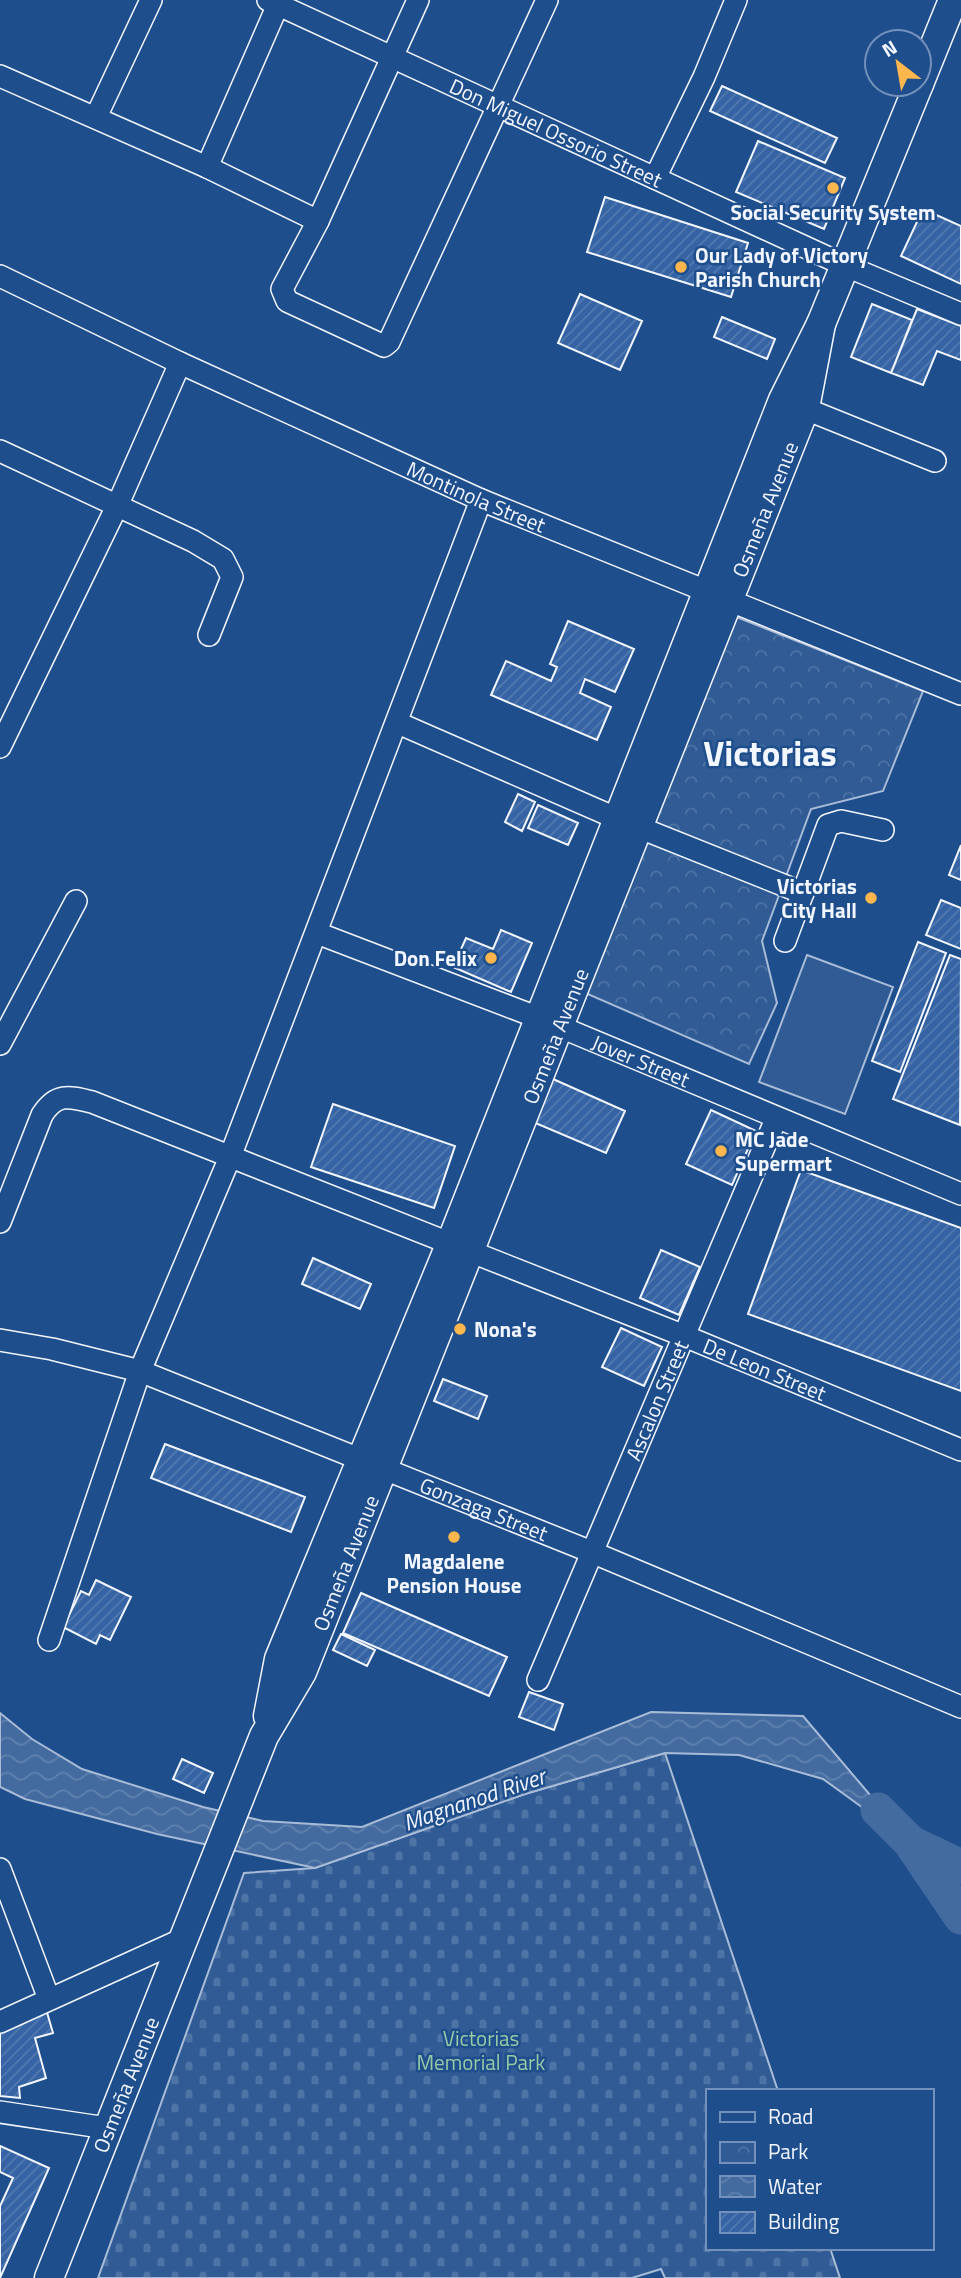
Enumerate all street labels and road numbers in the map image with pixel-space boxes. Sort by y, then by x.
street label: Don Miguel Ossorio Street [444,70,668,196]
street label: Osmeña Avenue [723,436,806,582]
street label: Montinola Street [402,452,551,541]
street label: Osmeña Avenue [514,963,597,1109]
street label: Jover Street [587,1026,695,1095]
street label: De Leon Street [698,1329,832,1409]
street label: Ascalon Street [617,1334,697,1465]
street label: Gonzaga Street [415,1469,553,1549]
street label: Osmeña Avenue [304,1490,387,1636]
street label: Osmeña Avenue [84,2012,167,2157]

